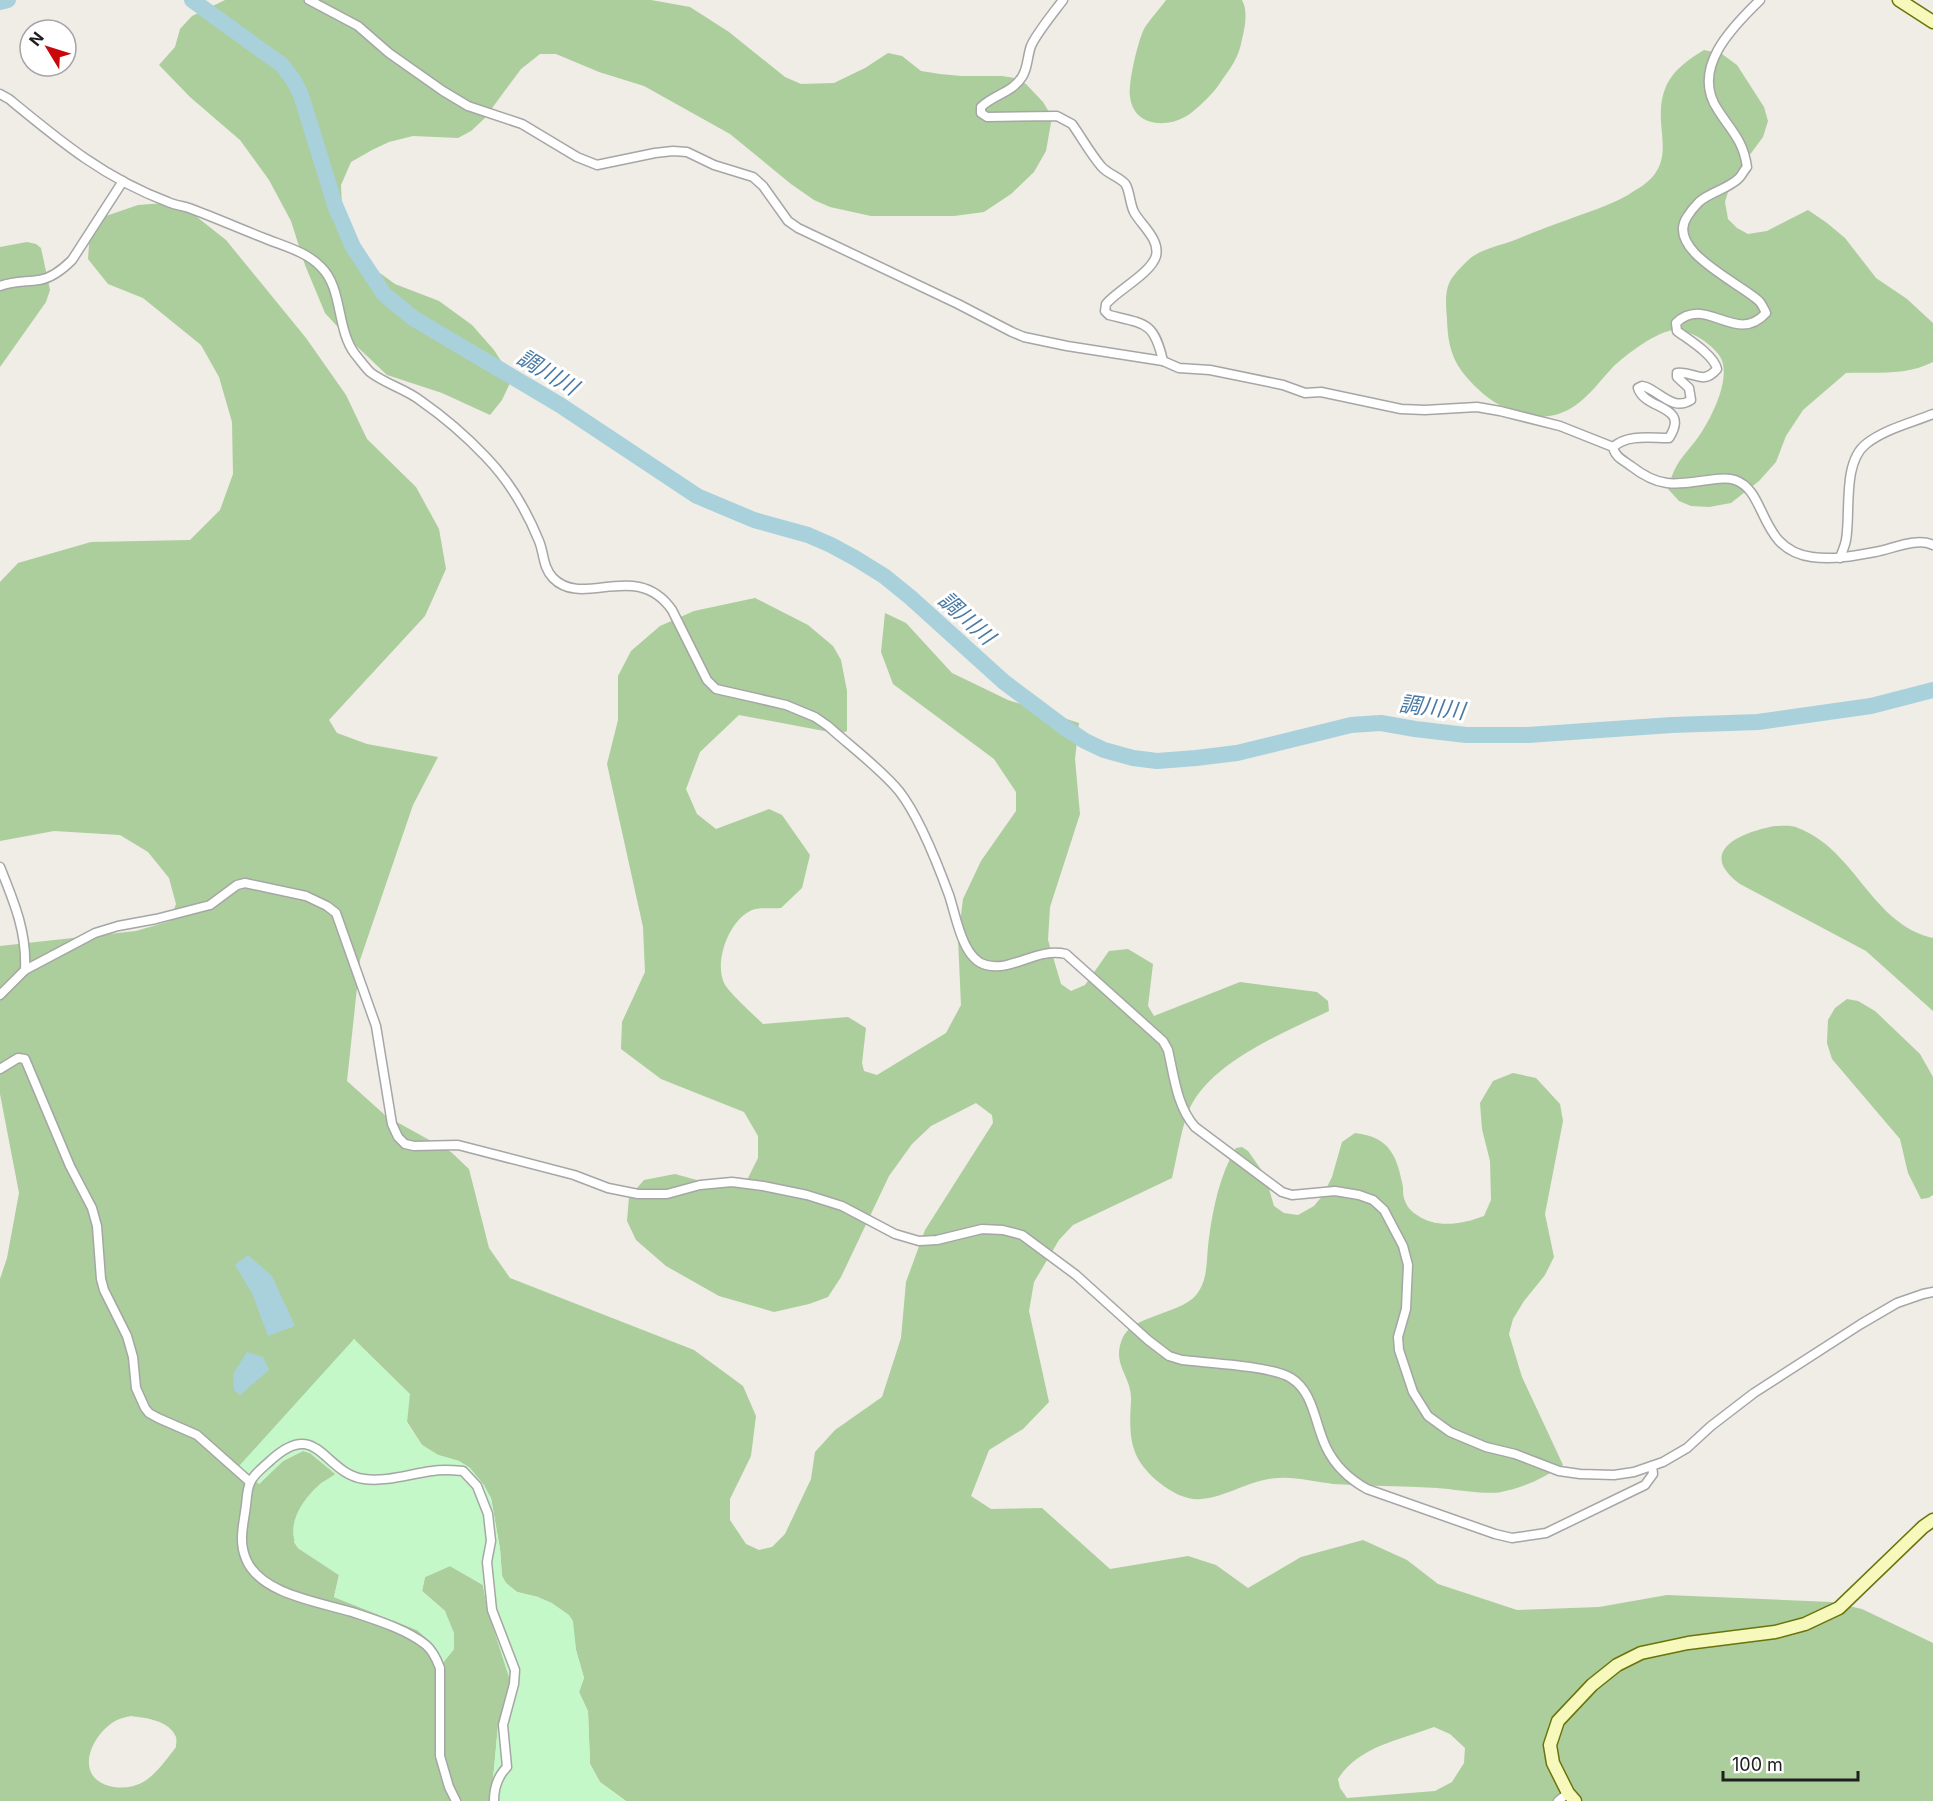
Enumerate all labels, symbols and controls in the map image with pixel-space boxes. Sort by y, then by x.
north arrow [18,18,78,78]
text: N [25,28,48,50]
water label: 調川川 [513,344,585,401]
water label: 調川川 [934,586,1002,651]
water label: 調川川 [1398,690,1468,724]
scale bar [1723,1744,1858,1782]
text: 100 m [1732,1754,1783,1775]

